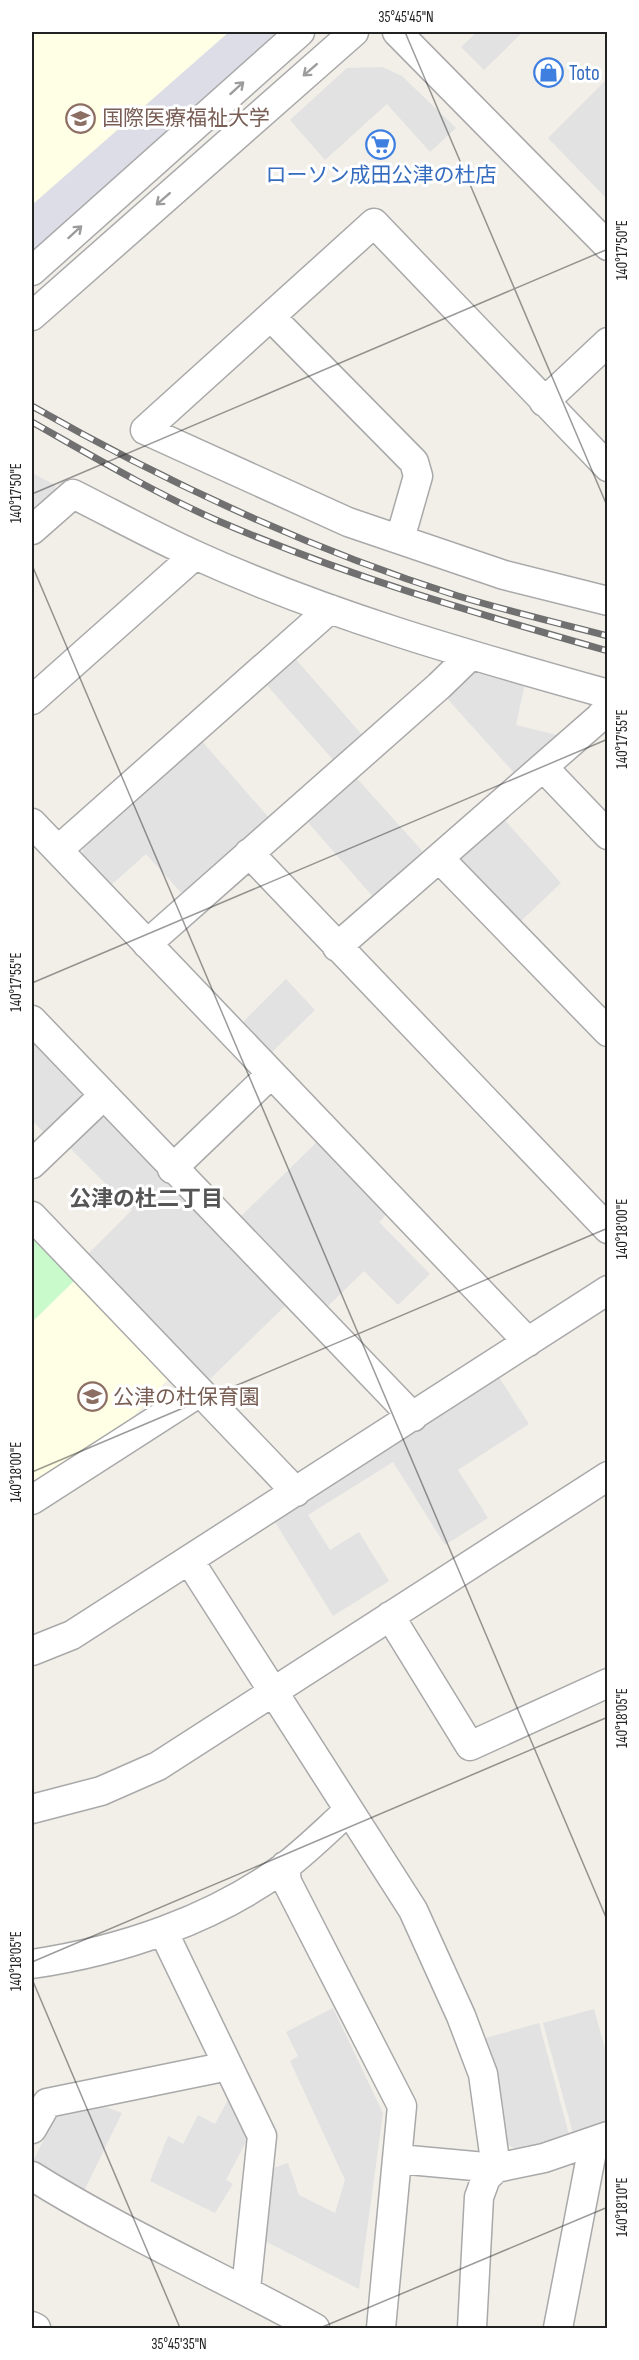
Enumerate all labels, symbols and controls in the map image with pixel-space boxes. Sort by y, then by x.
text: 35°45'45"N [378,8,434,27]
shop icon: Toto [532,57,564,89]
place label: Toto [569,61,600,86]
one-way arrow [303,63,318,77]
one-way arrow [229,81,244,95]
school or university icon: 国際医療福祉大学 [65,102,97,134]
place label: 国際医療福祉大学 [102,106,270,131]
supermarket icon: ローソン成田公津の杜店 [365,128,397,160]
place label: ローソン成田公津の杜店 [266,163,497,188]
one-way arrow [156,192,171,206]
text: 140°17'50"E [613,220,632,280]
one-way arrow [67,225,82,239]
text: 140°17'50"E [7,463,26,523]
text: 140°17'55"E [613,709,632,769]
text: 140°17'55"E [7,952,26,1012]
district label: 公津の杜二丁目 [69,1186,223,1213]
text: 140°18'00"E [613,1199,632,1259]
school or university icon: 公津の杜保育園 [76,1381,108,1413]
place label: 公津の杜保育園 [113,1385,260,1410]
text: 140°18'00"E [7,1442,26,1502]
text: 140°18'05"E [613,1688,632,1748]
text: 140°18'05"E [7,1931,26,1991]
text: 140°18'10"E [613,2177,632,2237]
text: 35°45'35"N [151,2335,207,2354]

